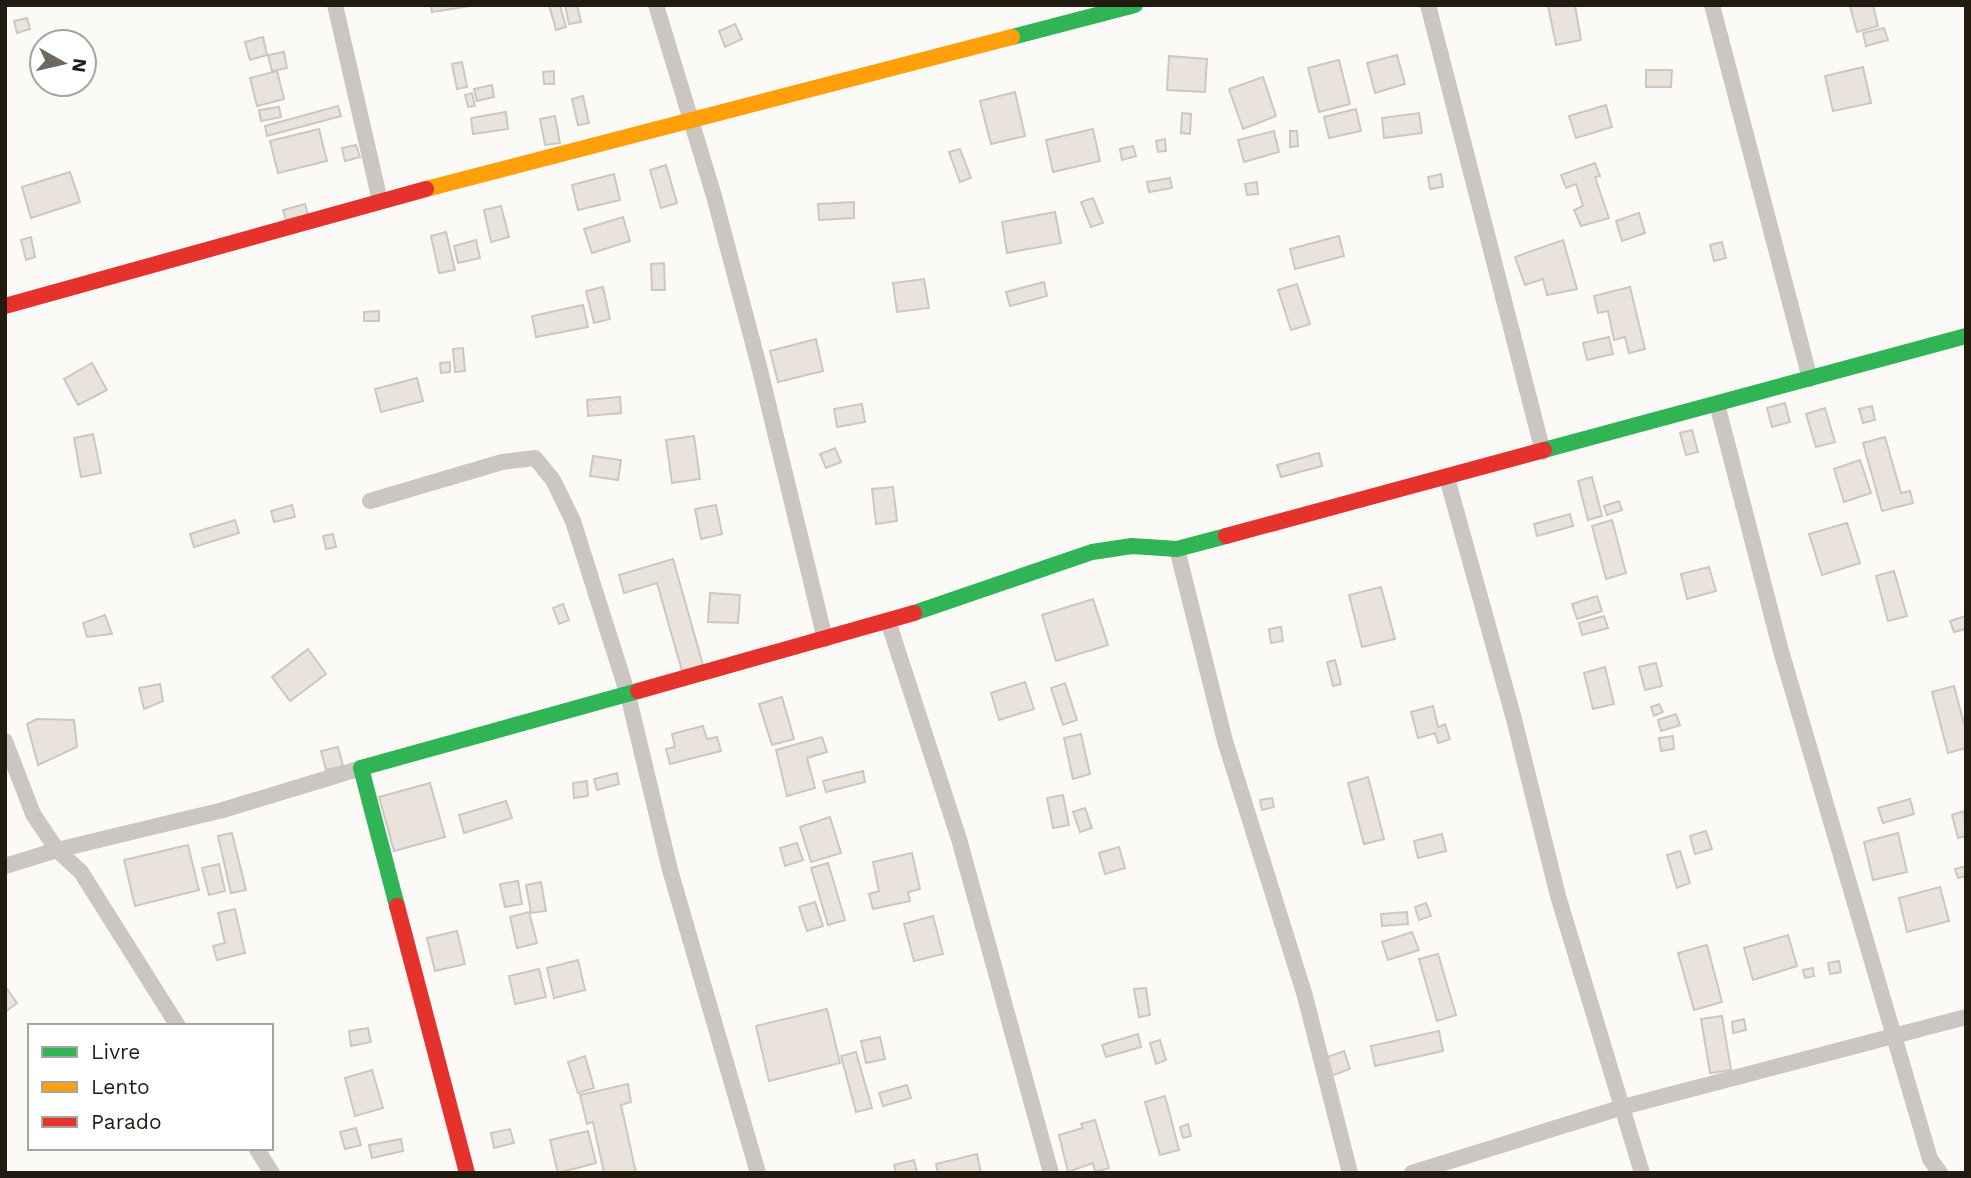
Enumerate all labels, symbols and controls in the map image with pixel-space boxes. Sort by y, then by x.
north arrow [28,28,98,98]
text: N [67,57,92,74]
legend [28,1024,273,1150]
text: Livre [91,1039,140,1064]
text: Lento [91,1074,150,1099]
text: Parado [91,1109,162,1134]

